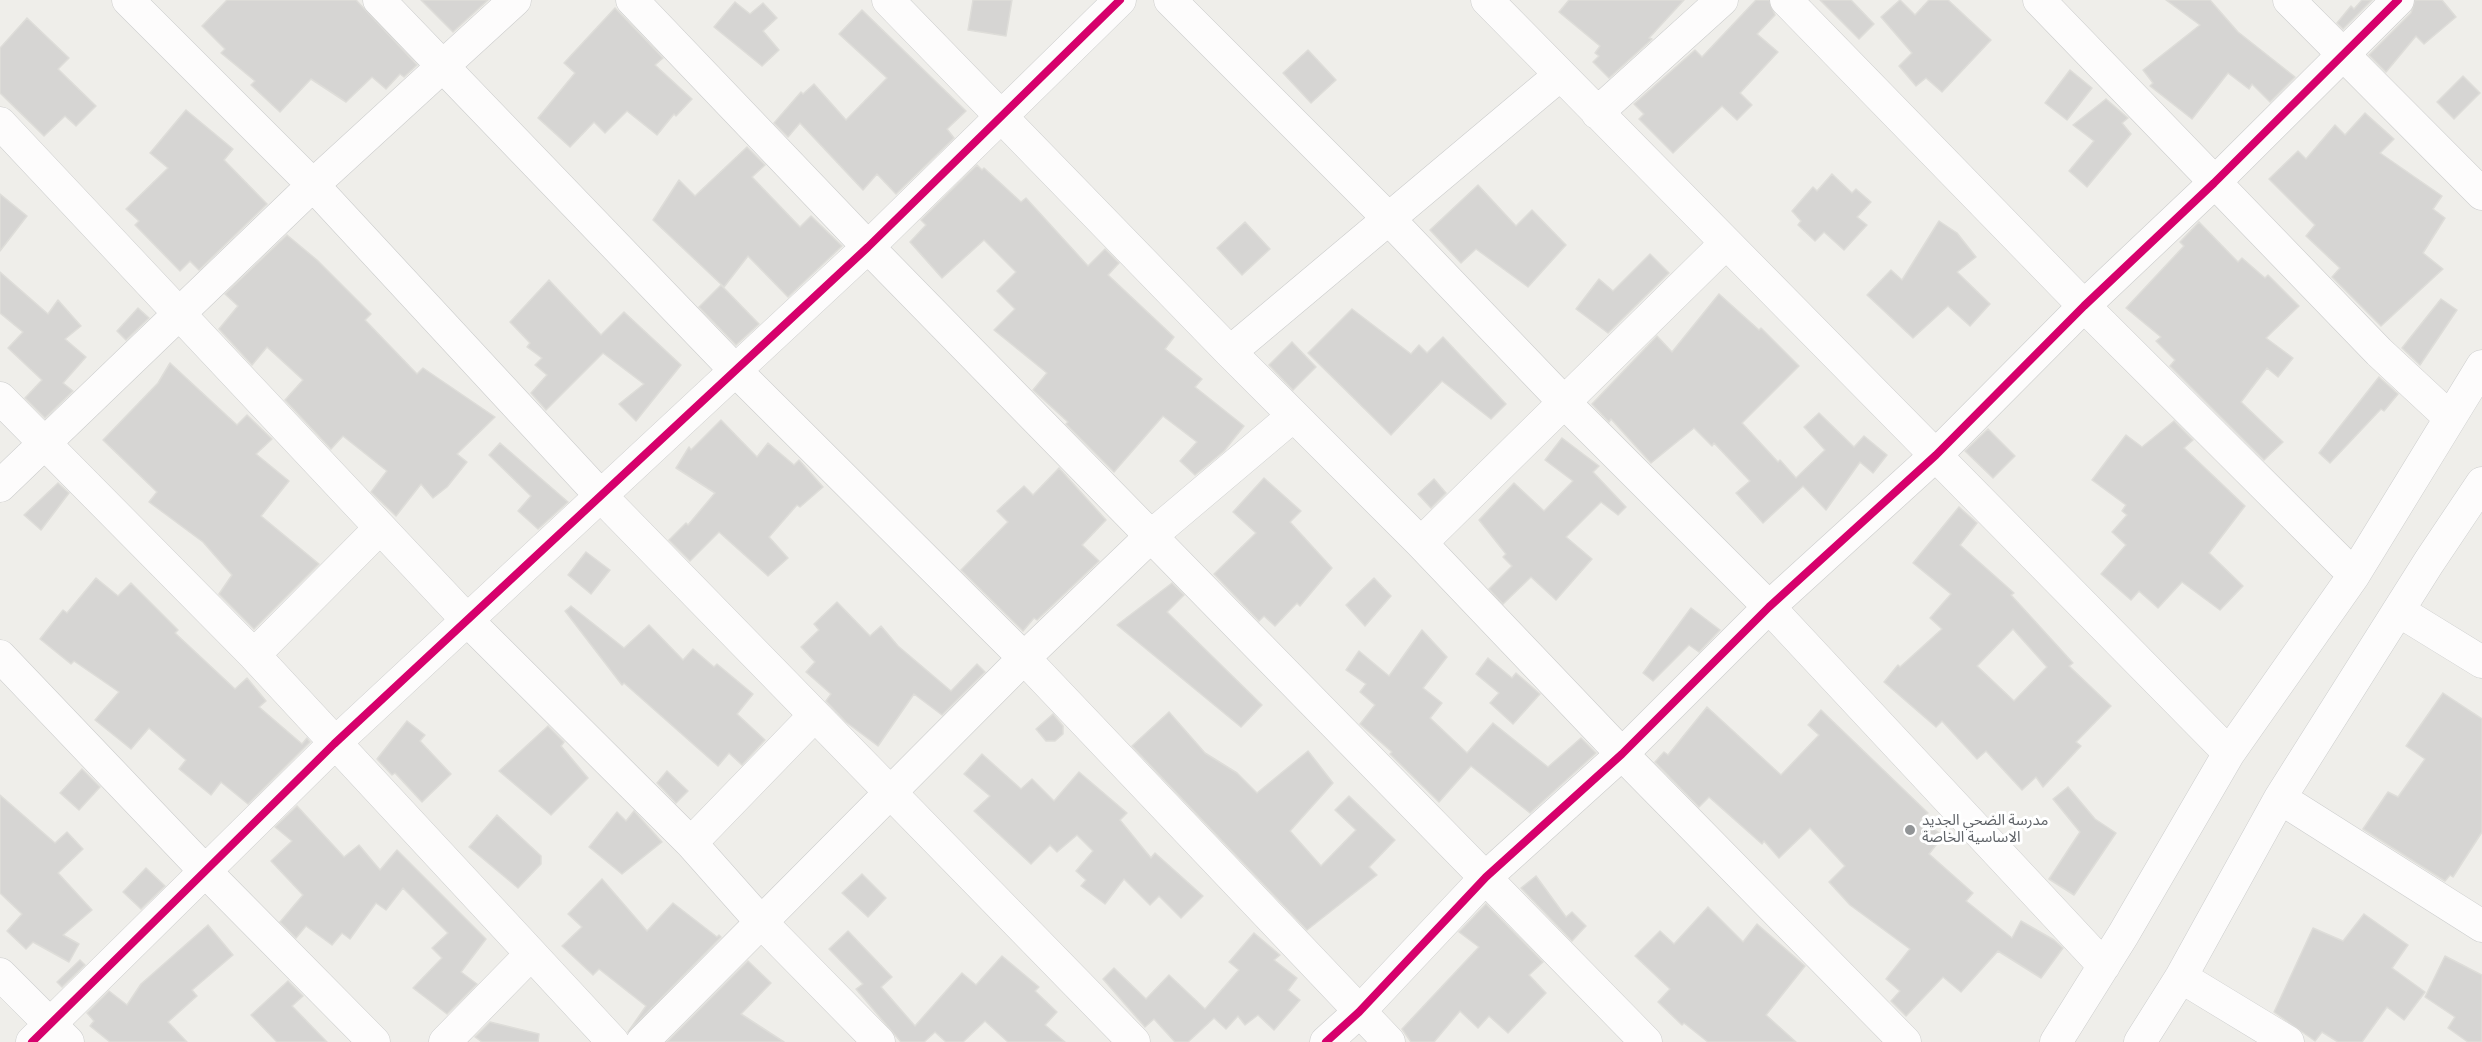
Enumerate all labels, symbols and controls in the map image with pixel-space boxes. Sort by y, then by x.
place label: مدرسة الضحي الجديد الاساسية الخاصة [1922,812,2048,847]
marker: مدرسة الضحي الجديد الاساسية الخاصة [1903,823,1917,837]

